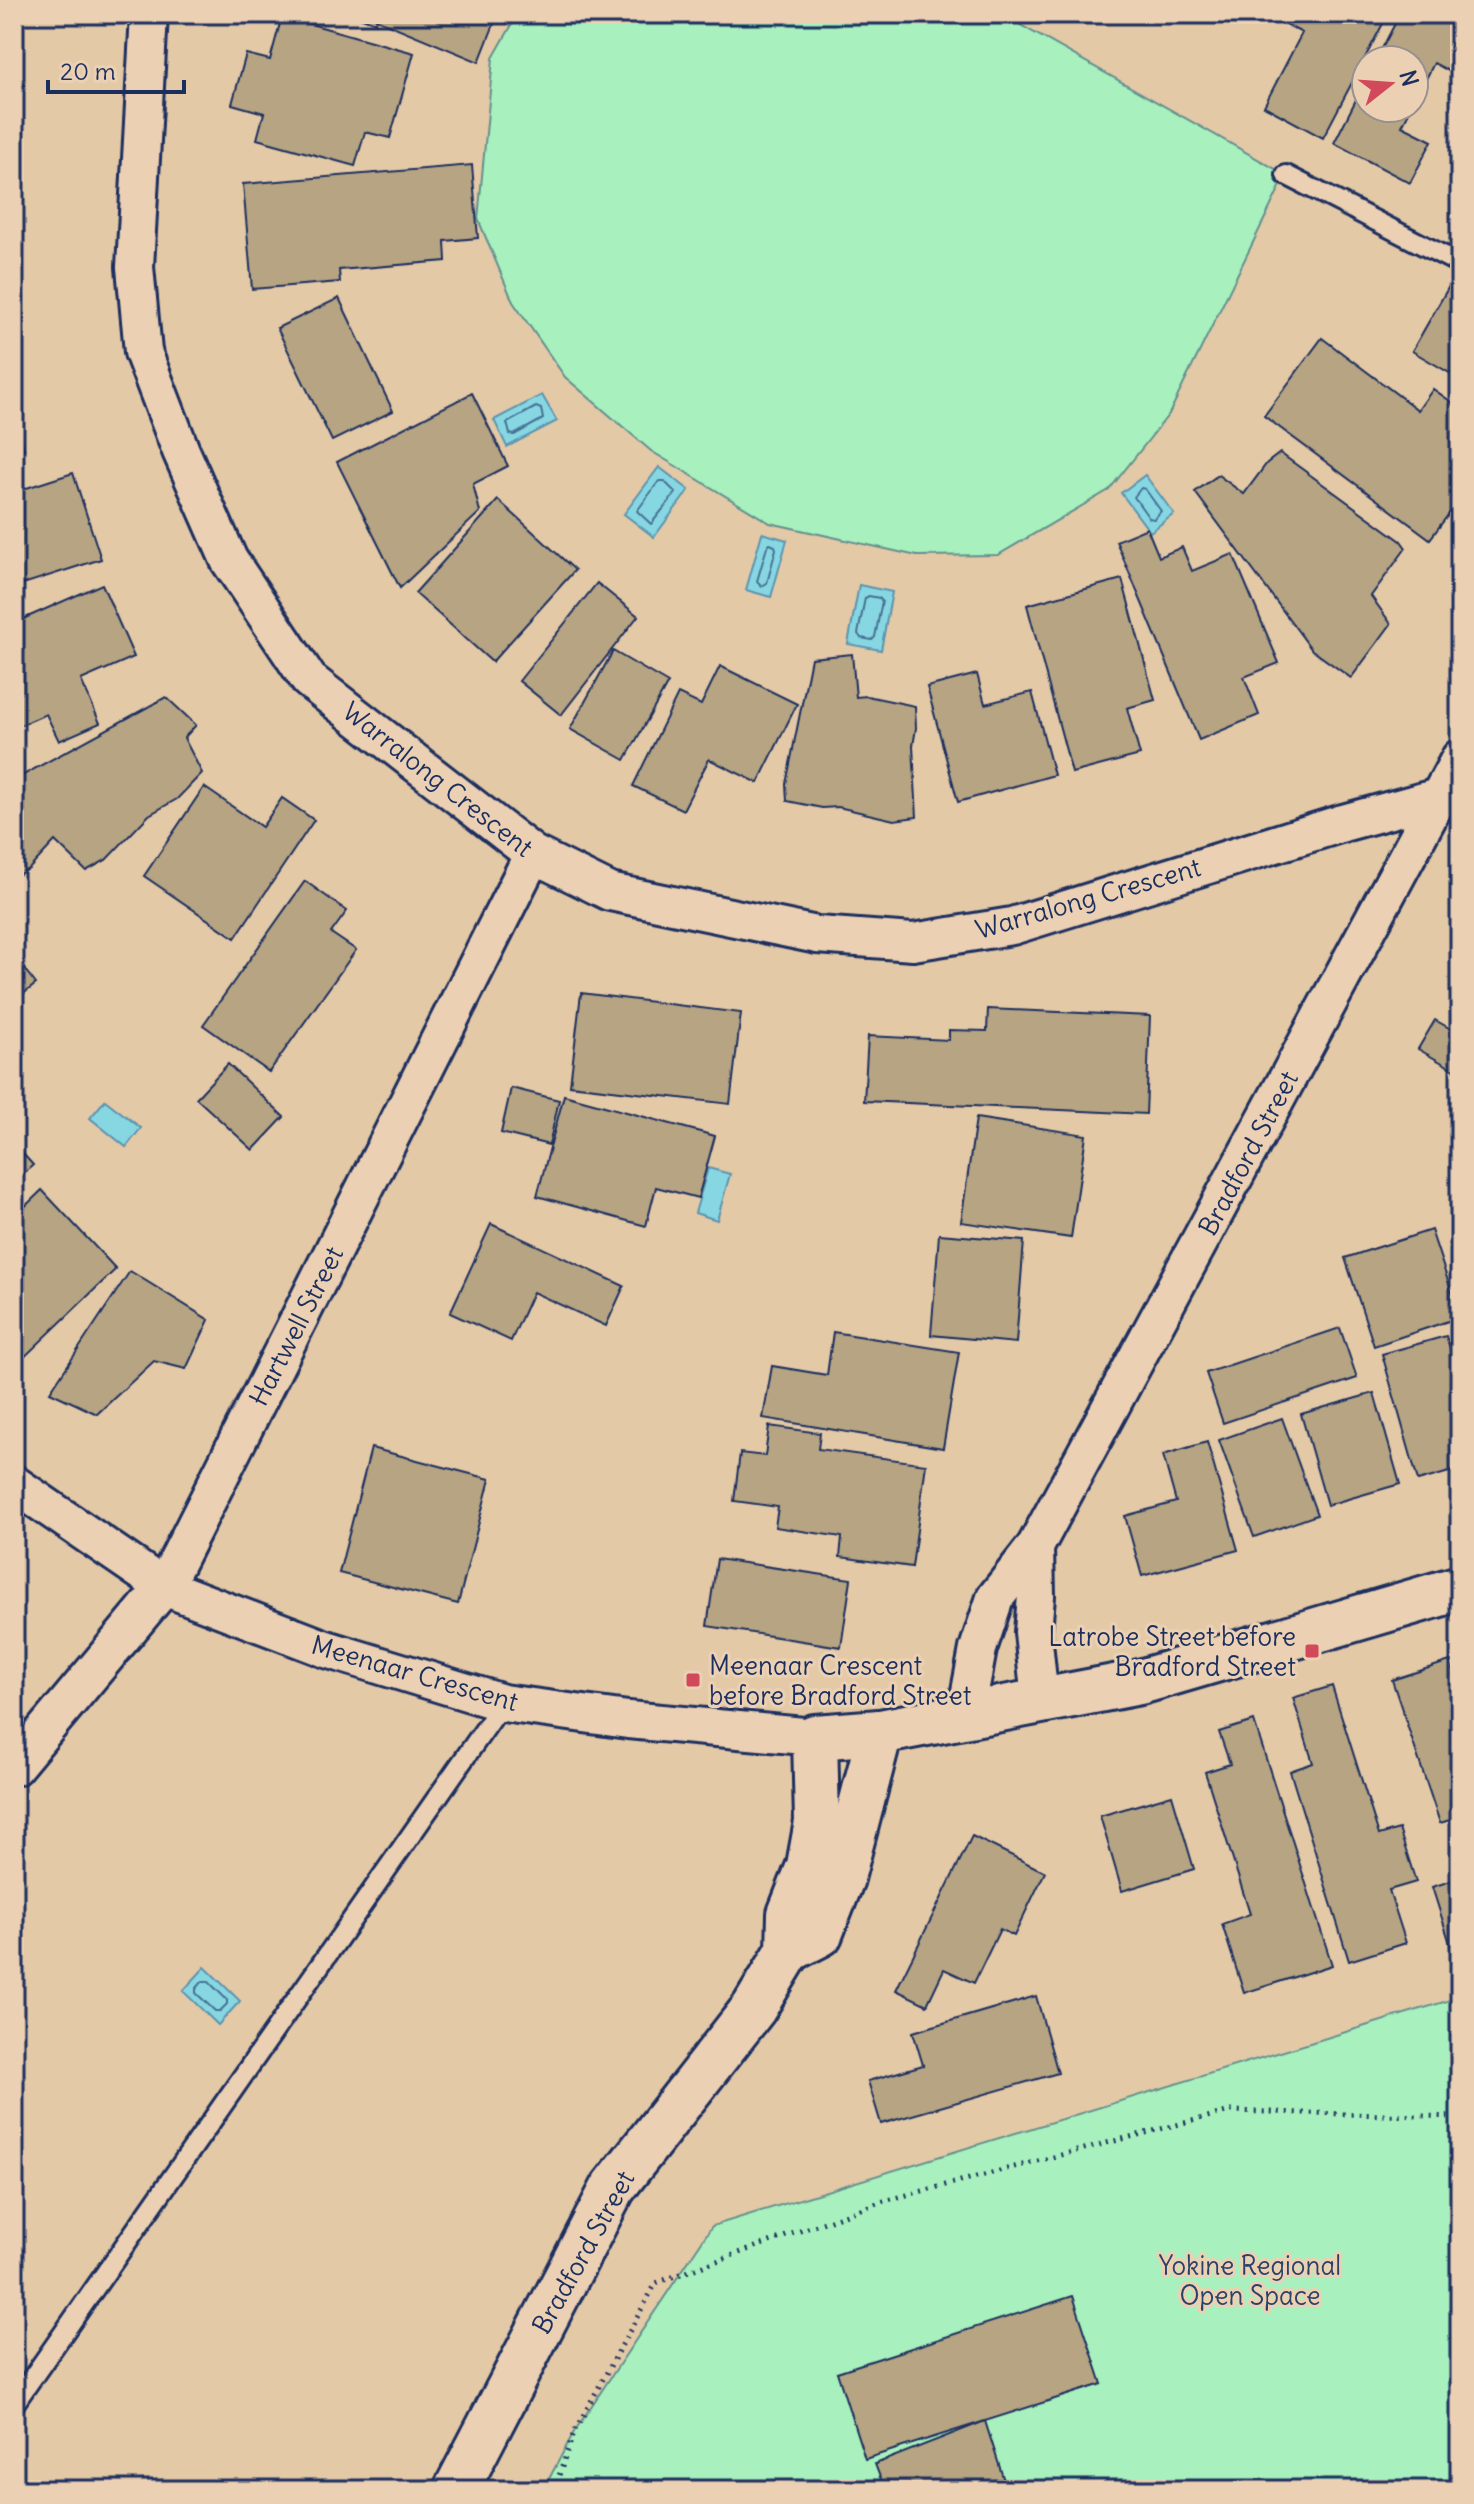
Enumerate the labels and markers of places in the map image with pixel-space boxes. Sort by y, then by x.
place label: Latrobe Street before Bradford Street [1048,1620,1296,1683]
marker: Latrobe Street before Bradford Street [1303,1642,1321,1660]
place label: Meenaar Crescent before Bradford Street [709,1649,972,1712]
marker: Meenaar Crescent before Bradford Street [684,1671,702,1689]

